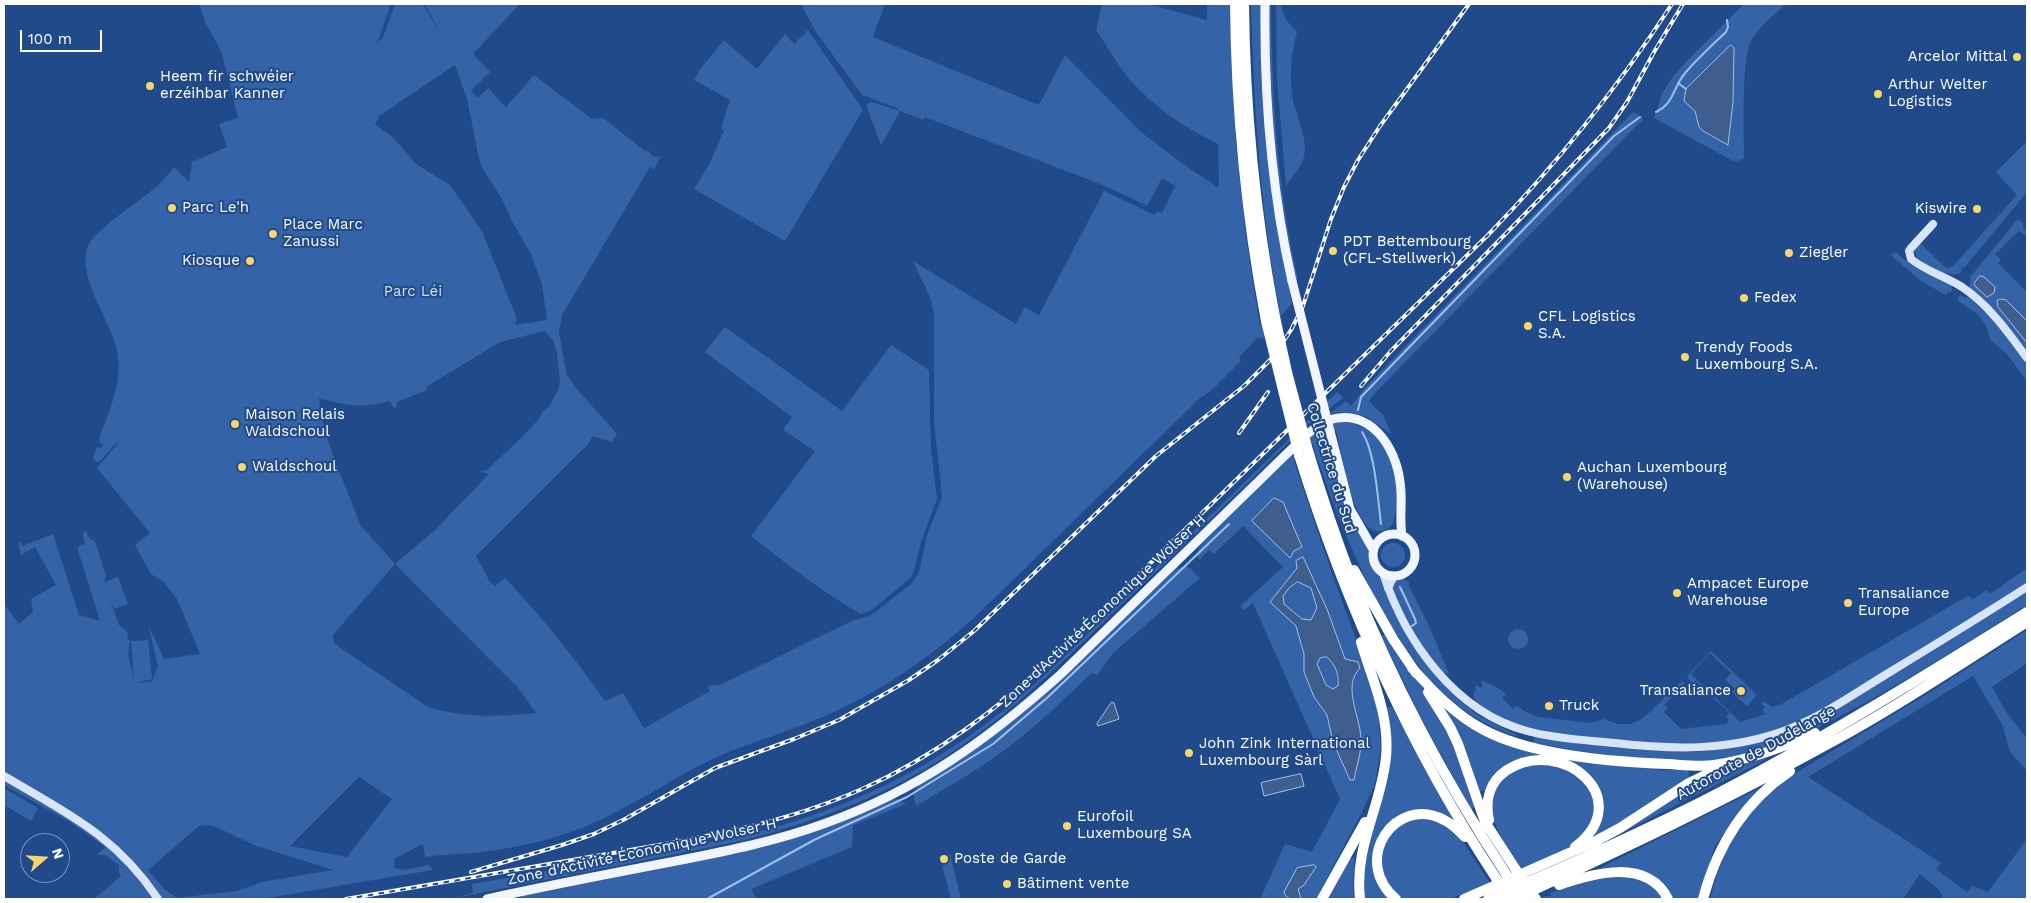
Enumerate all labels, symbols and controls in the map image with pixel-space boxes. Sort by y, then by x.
scale bar [22,20,105,52]
text: 100 m [28,30,72,48]
place label: Arcelor Mittal [1908,48,2007,66]
marker: Arcelor Mittal [2011,51,2023,63]
place label: Heem fir schwéier erzéihbar Kanner [160,68,294,103]
place label: Arthur Welter Logistics [1888,76,1988,111]
marker: Heem fir schwéier erzéihbar Kanner [144,80,156,92]
marker: Arthur Welter Logistics [1872,88,1884,100]
place label: Parc Le'h [182,199,249,217]
place label: Kiswire [1915,200,1967,218]
marker: Parc Le'h [166,202,178,214]
marker: Kiswire [1971,203,1983,215]
place label: Place Marc Zanussi [283,216,363,251]
marker: Place Marc Zanussi [267,228,279,240]
place label: PDT Bettembourg (CFL-Stellwerk) [1343,233,1471,268]
place label: Ziegler [1799,244,1848,262]
marker: PDT Bettembourg (CFL-Stellwerk) [1327,245,1339,257]
marker: Ziegler [1783,247,1795,259]
place label: Kiosque [182,252,240,270]
marker: Kiosque [244,255,256,267]
park label: Parc Léi [384,283,442,301]
place label: Fedex [1754,289,1797,307]
marker: Fedex [1738,292,1750,304]
place label: CFL Logistics S.A. [1538,308,1636,343]
marker: CFL Logistics S.A. [1522,320,1534,332]
place label: Trendy Foods Luxembourg S.A. [1695,339,1818,374]
marker: Trendy Foods Luxembourg S.A. [1679,351,1691,363]
street label: Collectrice du Sud [1303,400,1359,536]
place label: Maison Relais Waldschoul [245,406,345,441]
marker: Maison Relais Waldschoul [229,418,241,430]
place label: Waldschoul [252,458,337,476]
place label: Auchan Luxembourg (Warehouse) [1577,459,1727,494]
marker: Waldschoul [236,461,248,473]
marker: Auchan Luxembourg (Warehouse) [1561,471,1573,483]
street label: Zone d'Activité Économique Wolser H [996,511,1210,711]
place label: Ampacet Europe Warehouse [1687,575,1809,610]
place label: Transaliance Europe [1858,585,1950,620]
marker: Ampacet Europe Warehouse [1671,587,1683,599]
marker: Transaliance Europe [1842,597,1854,609]
place label: Transaliance [1639,682,1731,700]
marker: Transaliance [1735,685,1747,697]
place label: Truck [1559,697,1599,715]
marker: Truck [1543,700,1555,712]
street label: Autoroute de Dudelange [1673,702,1839,804]
place label: John Zink International Luxembourg Sàrl [1199,735,1370,770]
marker: John Zink International Luxembourg Sàrl [1183,747,1195,759]
place label: Eurofoil Luxembourg SA [1077,808,1192,843]
street label: Zone d'Activité Économique Wolser H [506,815,778,889]
marker: Eurofoil Luxembourg SA [1061,820,1073,832]
north arrow [20,833,70,883]
text: N [49,846,67,861]
place label: Poste de Garde [954,850,1066,868]
marker: Poste de Garde [938,853,950,865]
place label: Bâtiment vente [1017,875,1129,893]
marker: Bâtiment vente [1001,878,1013,890]

